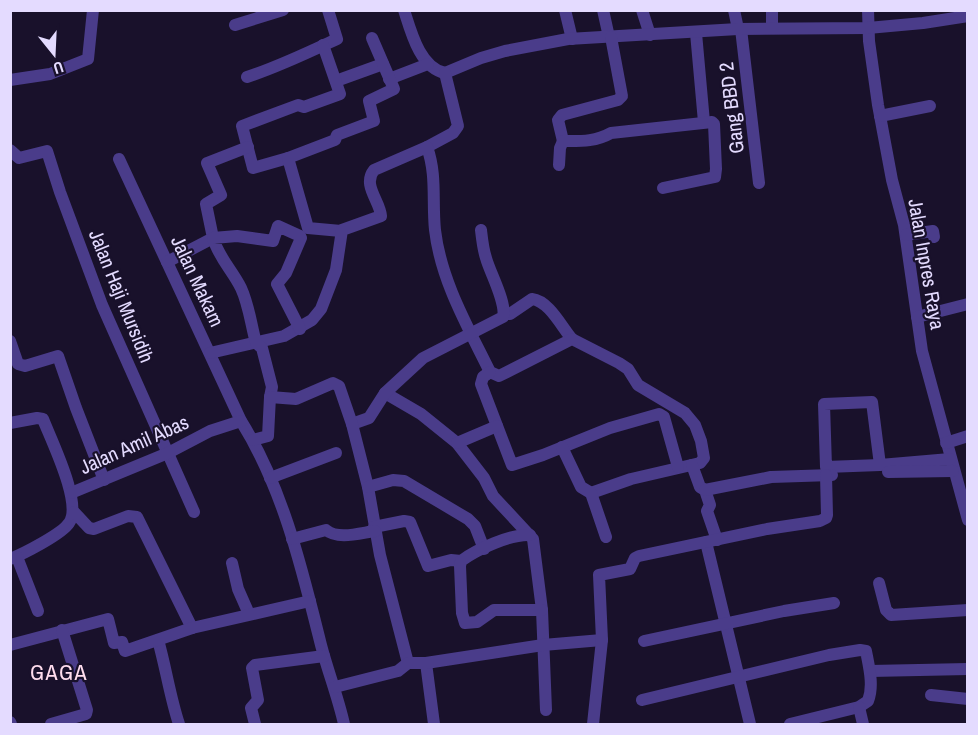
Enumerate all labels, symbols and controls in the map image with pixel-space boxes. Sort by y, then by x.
north arrow [24,24,84,84]
text: U [51,56,67,80]
street label: Gang BBD 2 [712,61,750,155]
street label: Jalan Inpres Raya [902,197,952,331]
street label: Jalan Haji Mursidih [83,225,161,367]
street label: Jalan Makam [165,231,231,331]
street label: Jalan Amil Abas [75,408,193,480]
district label: GAGA [30,657,88,687]

